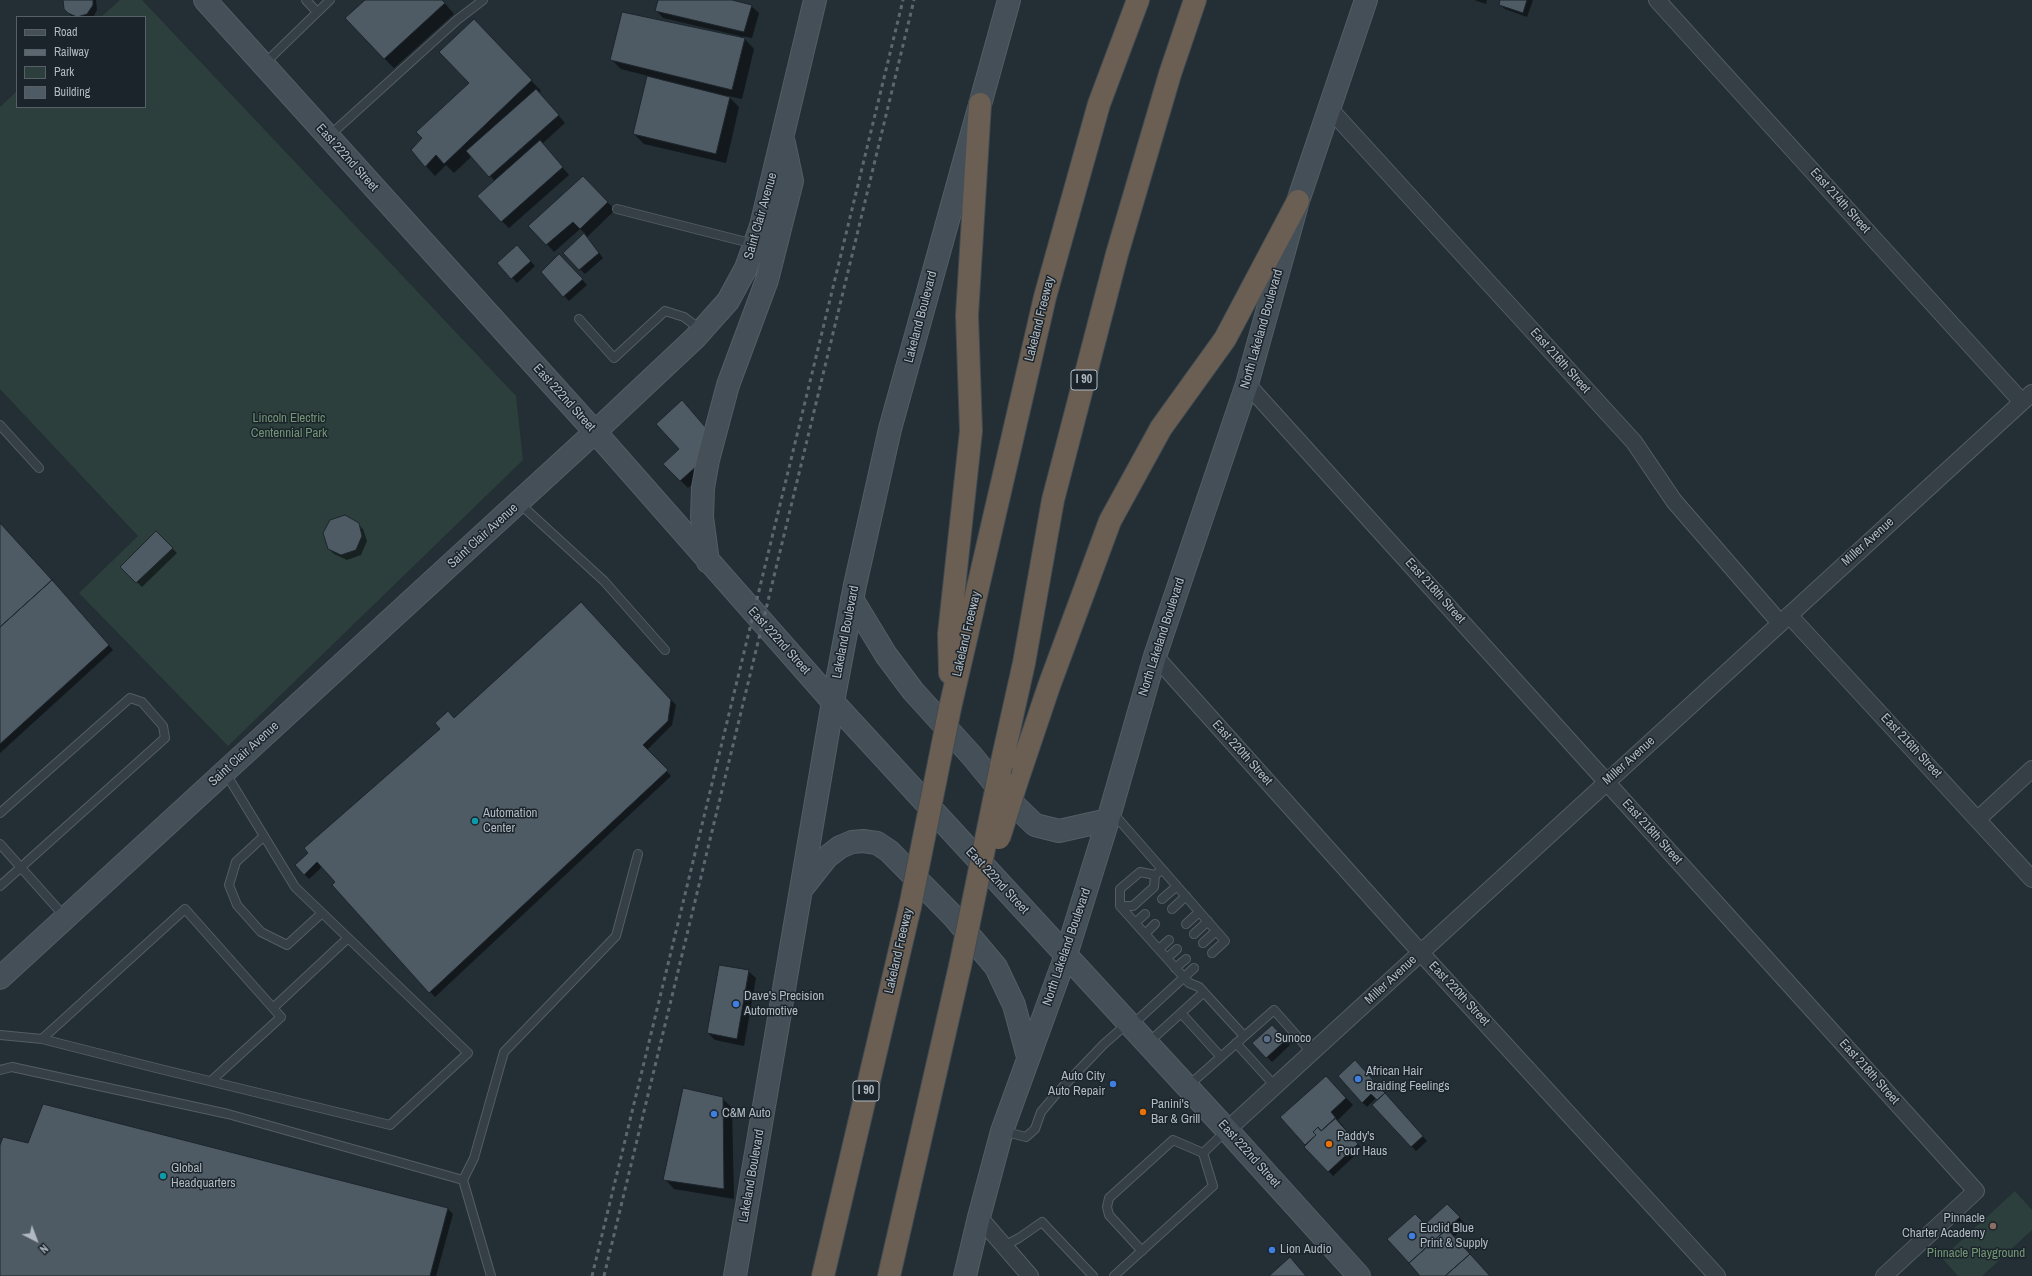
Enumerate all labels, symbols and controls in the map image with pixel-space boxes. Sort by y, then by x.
legend [16,16,146,108]
text: Road [54,24,78,40]
text: Railway [54,44,89,60]
text: Park [54,64,74,80]
text: Building [54,84,90,100]
street label: East 222nd Street [313,121,381,195]
street label: East 214th Street [1807,165,1873,237]
street label: Saint Clair Avenue [741,171,781,261]
street label: North Lakeland Boulevard [1238,268,1286,390]
street label: Lakeland Boulevard [901,269,941,365]
street label: Lakeland Freeway [1022,275,1058,363]
street label: East 216th Street [1527,325,1593,397]
street label: East 222nd Street [530,361,598,435]
road number: I 90 [1071,370,1097,390]
park label: Lincoln Electric Centennial Park [251,411,327,442]
street label: Saint Clair Avenue [445,500,521,572]
street label: Miller Avenue [1839,514,1897,570]
street label: East 218th Street [1402,555,1468,627]
street label: North Lakeland Boulevard [1136,576,1188,698]
street label: Lakeland Boulevard [829,584,863,680]
street label: Lakeland Freeway [950,590,984,678]
street label: East 222nd Street [745,604,813,678]
street label: East 216th Street [1877,711,1945,781]
street label: East 220th Street [1209,717,1275,789]
street label: Saint Clair Avenue [206,718,282,790]
street label: Miller Avenue [1600,733,1658,789]
street label: East 218th Street [1619,796,1685,868]
place label: Automation Center [483,806,538,837]
marker: Automation Center [470,816,480,826]
street label: East 222nd Street [962,844,1032,918]
street label: North Lakeland Boulevard [1040,886,1094,1008]
street label: Lakeland Freeway [882,907,916,995]
street label: Miller Avenue [1362,952,1420,1008]
street label: East 220th Street [1425,959,1493,1029]
place label: Dave's Precision Automotive [744,989,824,1020]
marker: Dave's Precision Automotive [731,999,741,1009]
place label: Sunoco [1275,1031,1311,1047]
marker: Sunoco [1262,1034,1272,1044]
street label: East 218th Street [1836,1036,1902,1108]
place label: African Hair Braiding Feelings [1366,1064,1450,1095]
place label: Auto City Auto Repair [1048,1069,1105,1100]
marker: African Hair Braiding Feelings [1353,1074,1363,1084]
marker: Auto City Auto Repair [1108,1079,1118,1089]
road number: I 90 [853,1081,879,1101]
place label: Panini's Bar & Grill [1151,1097,1200,1128]
place label: C&M Auto [722,1106,771,1122]
marker: Panini's Bar & Grill [1138,1107,1148,1117]
marker: C&M Auto [709,1109,719,1119]
street label: East 222nd Street [1215,1117,1283,1191]
street label: Lakeland Boulevard [736,1128,768,1224]
place label: Paddy's Pour Haus [1337,1129,1387,1160]
marker: Paddy's Pour Haus [1324,1139,1334,1149]
place label: Global Headquarters [171,1161,236,1192]
marker: Global Headquarters [158,1171,168,1181]
place label: Pinnacle Charter Academy [1902,1211,1985,1242]
north arrow [16,1220,56,1260]
place label: Euclid Blue Print & Supply [1420,1221,1488,1252]
marker: Pinnacle Charter Academy [1988,1221,1998,1231]
marker: Euclid Blue Print & Supply [1407,1231,1417,1241]
text: N [37,1242,51,1256]
place label: Lion Audio [1280,1242,1332,1258]
marker: Lion Audio [1267,1245,1277,1255]
park label: Pinnacle Playground [1927,1246,2025,1262]

